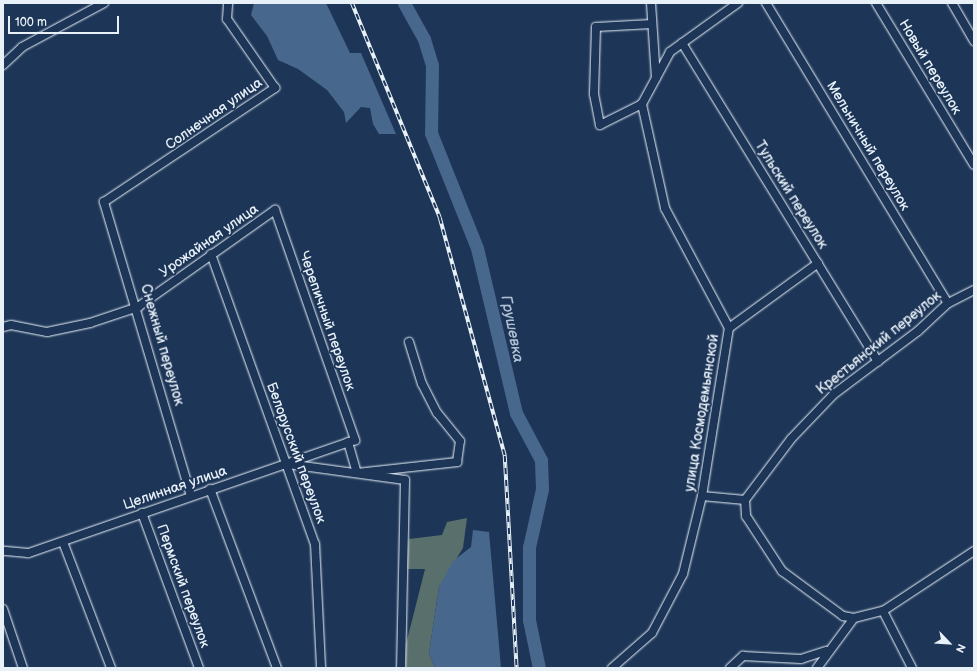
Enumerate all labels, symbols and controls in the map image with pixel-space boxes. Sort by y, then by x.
scale bar [10,8,121,34]
text: 100 m [15,15,47,30]
street label: Новый переулок [895,17,965,117]
street label: Солнечная улица [162,74,266,154]
street label: Мельничный переулок [823,78,913,214]
street label: Тульский переулок [751,138,831,252]
street label: Урожайная улица [157,201,261,281]
street label: Черепичный переулок [295,249,359,393]
street label: Снежный переулок [137,282,187,408]
street label: Крестьянский переулок [813,288,945,398]
water label: Грушевка [497,294,527,364]
street label: улица Космодемьянской [681,333,723,493]
street label: Белорусский переулок [263,380,329,526]
street label: Целинная улица [121,462,229,514]
street label: Пермский переулок [153,522,213,650]
north arrow [929,623,969,663]
text: N [953,642,968,655]

